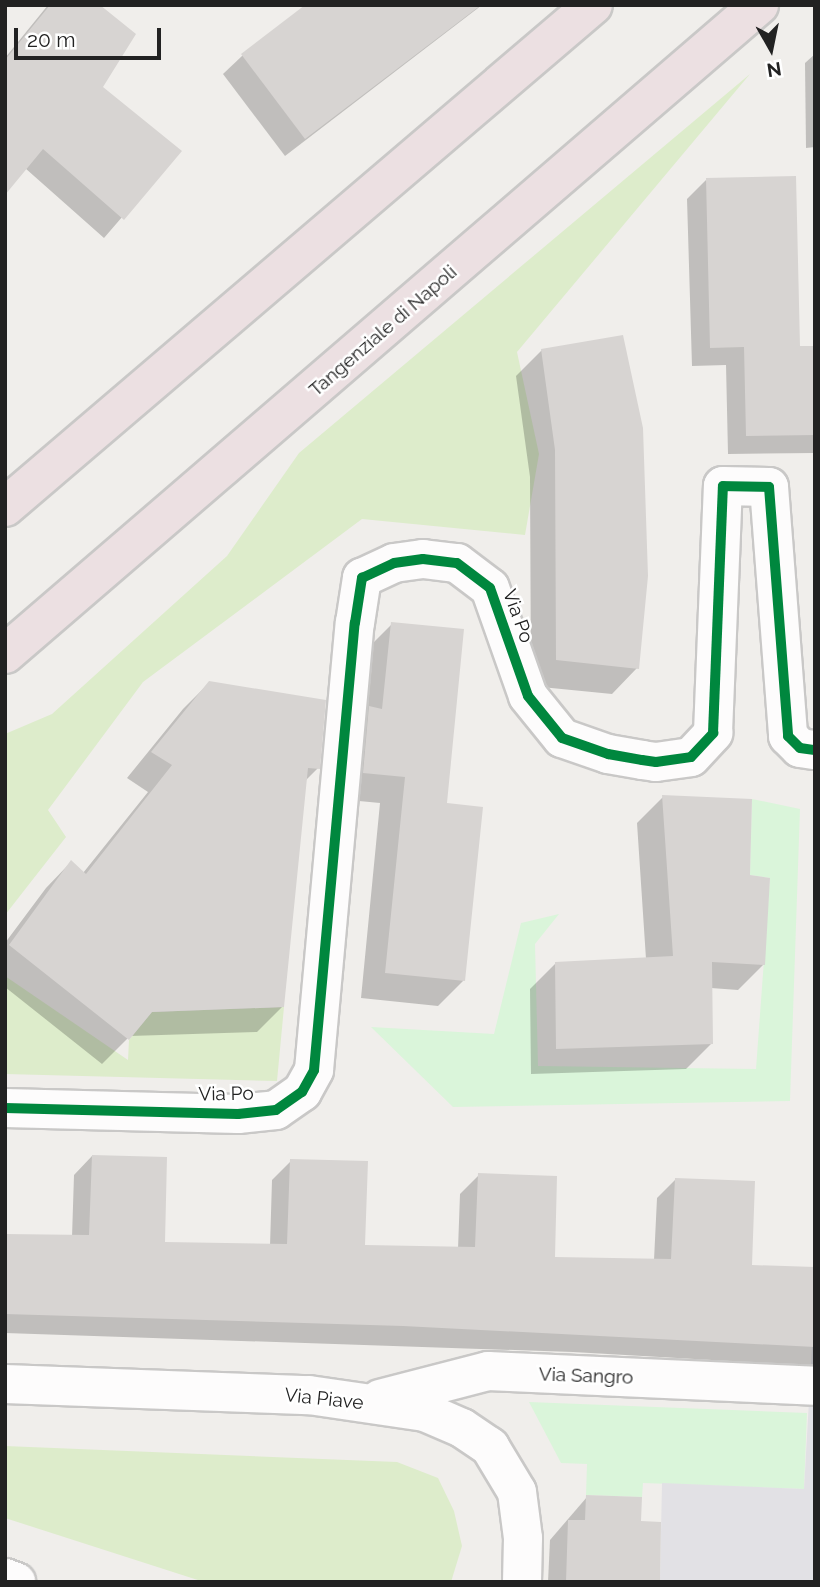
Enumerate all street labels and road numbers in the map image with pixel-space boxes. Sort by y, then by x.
street label: Tangenziale di Napoli [305,261,461,401]
street label: Via Po [498,586,538,646]
street label: Via Po [198,1082,254,1106]
street label: Via Sangro [538,1363,634,1389]
street label: Via Piave [283,1384,365,1414]

